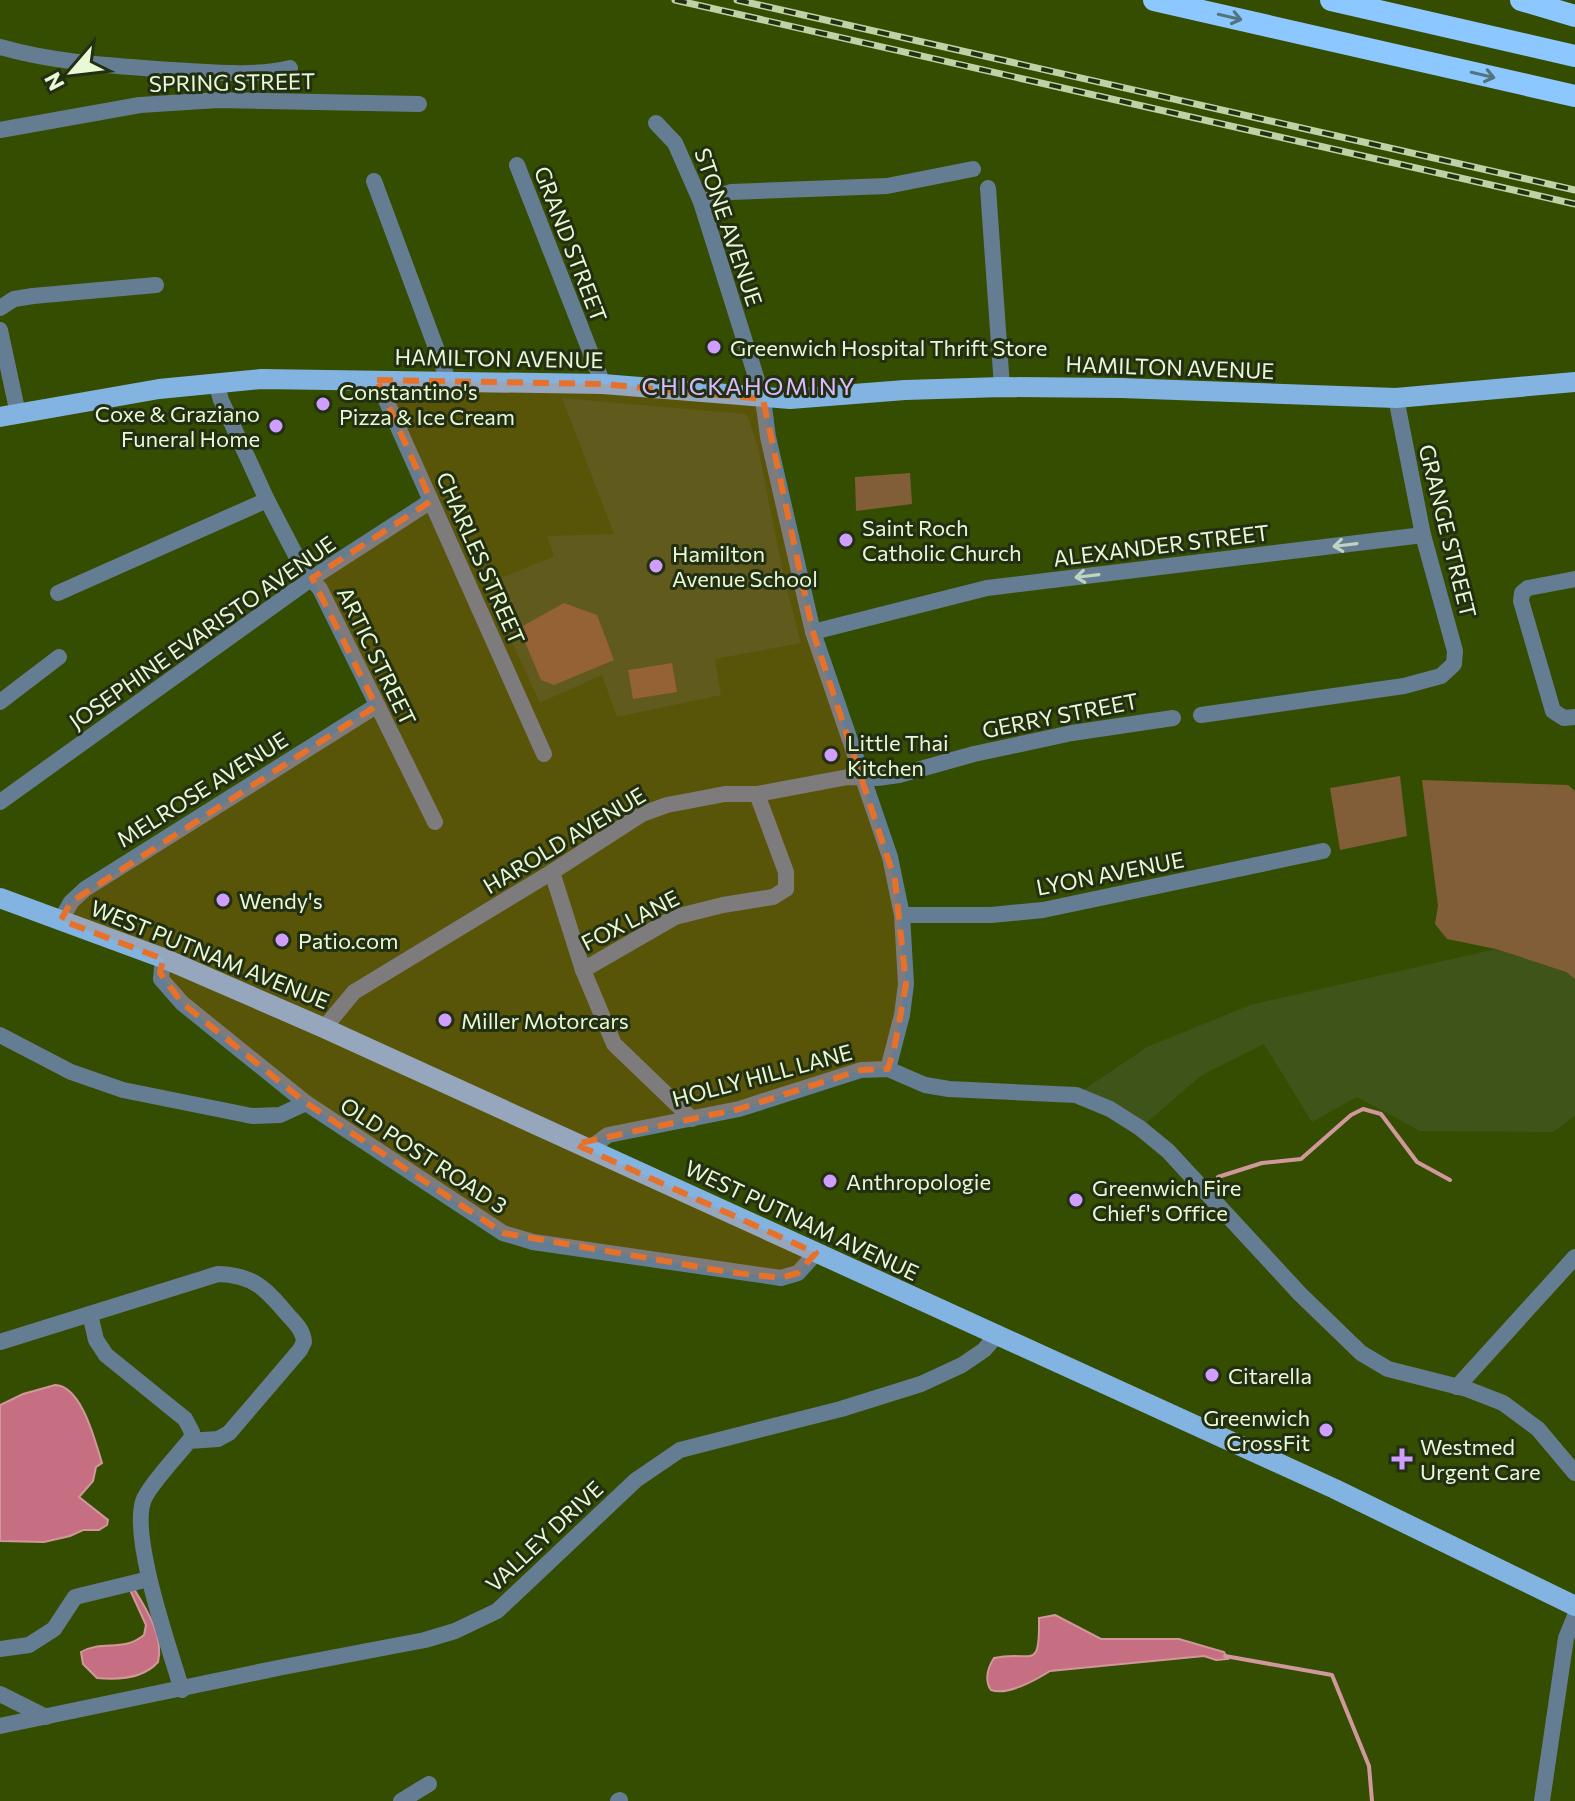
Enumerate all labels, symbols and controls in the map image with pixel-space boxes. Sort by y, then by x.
one-way arrow [1216,11,1242,26]
north arrow [32,32,112,112]
street label: SPRING STREET [149,67,315,97]
text: N [38,68,70,95]
one-way arrow [1470,69,1496,84]
street label: STONE AVENUE [689,144,769,310]
street label: GRAND STREET [529,162,613,326]
place label: Greenwich Hospital Thrift Store [730,334,1047,361]
marker: Greenwich Hospital Thrift Store [705,338,723,356]
street label: HAMILTON AVENUE [394,343,604,373]
street label: HAMILTON AVENUE [1065,350,1275,384]
district label: CHICKAHOMINY [642,371,856,400]
place label: Constantino's Pizza & Ice Cream [339,378,515,430]
marker: Constantino's Pizza & Ice Cream [314,395,332,413]
place label: Coxe & Graziano Funeral Home [95,400,260,452]
marker: Coxe & Graziano Funeral Home [267,417,285,435]
street label: GRANGE STREET [1413,442,1483,620]
street label: CHARLES STREET [431,468,531,648]
place label: Saint Roch Catholic Church [862,514,1022,566]
street label: ALEXANDER STREET [1051,518,1271,572]
street label: JOSEPHINE EVARISTO AVENUE [64,529,340,735]
marker: Saint Roch Catholic Church [837,531,855,549]
one-way arrow [1333,538,1358,553]
place label: Hamilton Avenue School [672,540,818,592]
marker: Hamilton Avenue School [647,557,665,575]
one-way arrow [1074,569,1101,584]
street label: ARTIC STREET [332,582,422,730]
street label: GERRY STREET [980,687,1140,743]
street label: MELROSE AVENUE [111,725,293,853]
place label: Little Thai Kitchen [847,729,949,781]
marker: Little Thai Kitchen [822,746,840,764]
street label: HAROLD AVENUE [478,781,650,899]
street label: LYON AVENUE [1034,845,1186,901]
street label: FOX LANE [576,884,684,956]
place label: Wendy's [239,887,323,914]
marker: Wendy's [214,891,232,909]
street label: WEST PUTNAM AVENUE [87,894,333,1014]
place label: Patio.com [298,927,398,954]
marker: Patio.com [273,931,291,949]
place label: Miller Motorcars [461,1007,629,1034]
marker: Miller Motorcars [436,1011,454,1029]
street label: HOLLY HILL LANE [669,1038,855,1112]
street label: OLD POST ROAD 3 [335,1091,513,1219]
street label: WEST PUTNAM AVENUE [681,1154,923,1286]
place label: Anthropologie [846,1168,991,1195]
marker: Anthropologie [821,1172,839,1190]
place label: Greenwich Fire Chief's Office [1092,1174,1241,1226]
marker: Greenwich Fire Chief's Office [1067,1191,1085,1209]
place label: Citarella [1228,1362,1312,1389]
marker: Citarella [1203,1366,1221,1384]
place label: Greenwich CrossFit [1203,1404,1310,1456]
marker: Greenwich CrossFit [1317,1421,1335,1439]
place label: Westmed Urgent Care [1420,1433,1541,1485]
marker: Westmed Urgent Care [1391,1448,1413,1470]
street label: VALLEY DRIVE [480,1475,608,1597]

